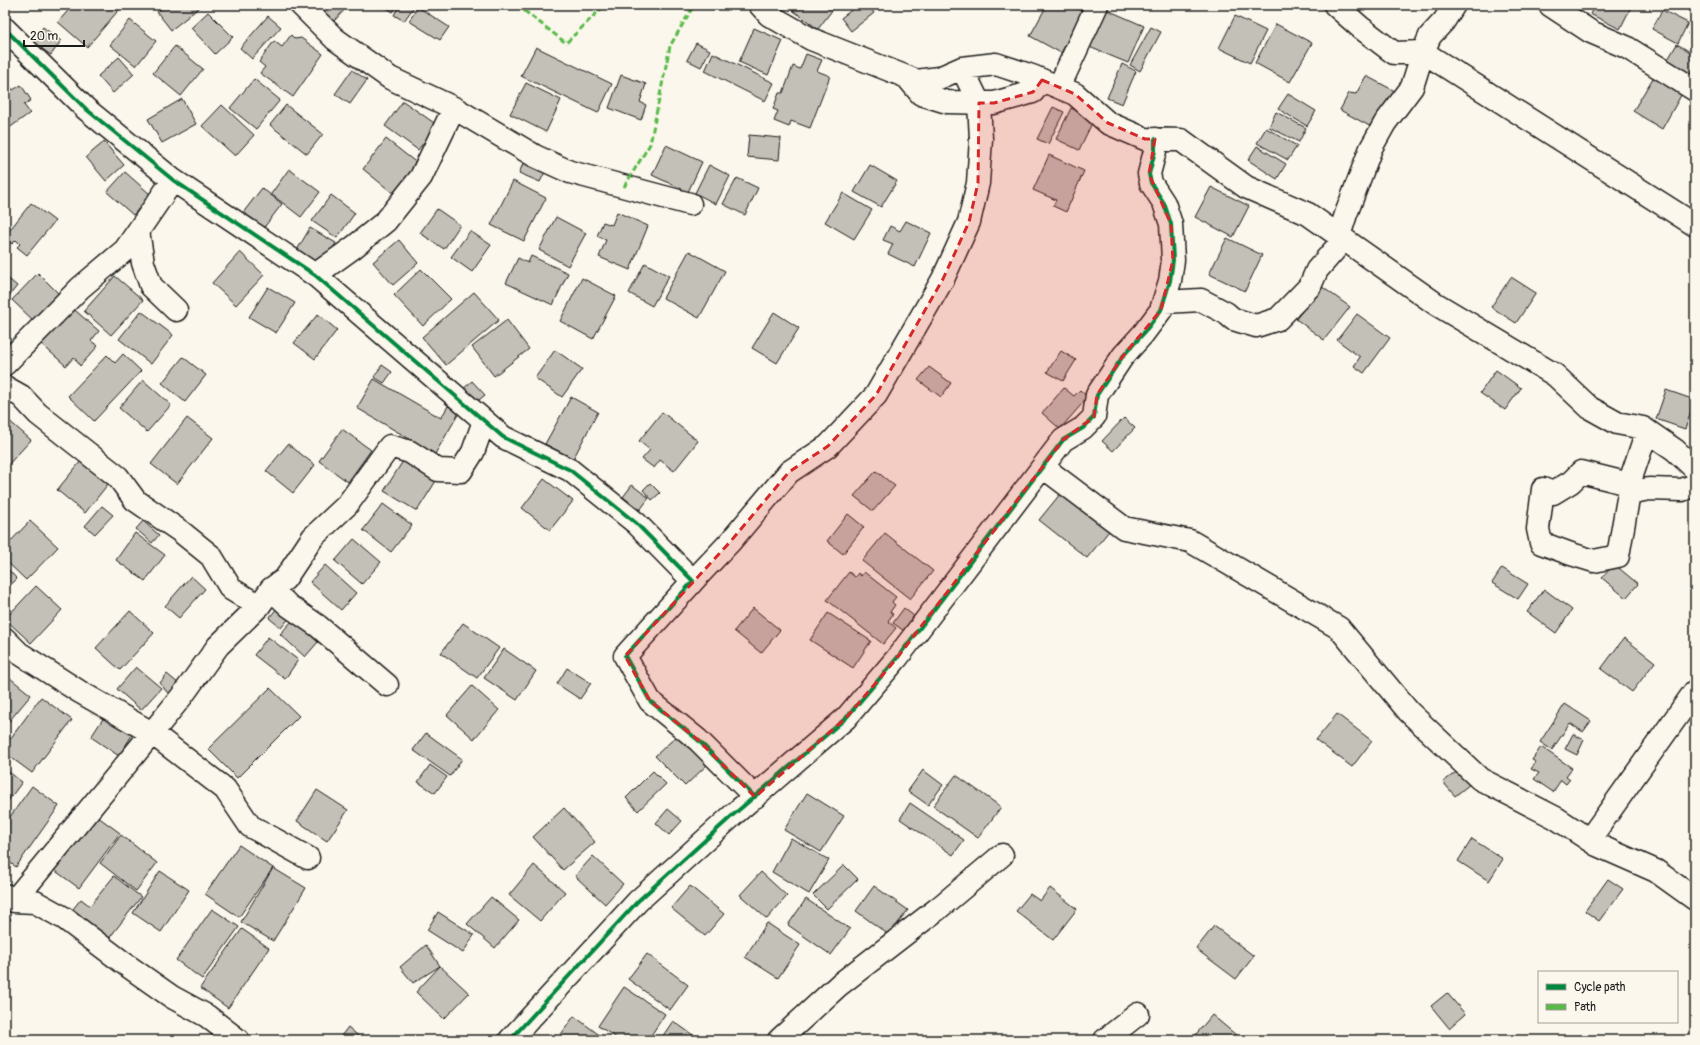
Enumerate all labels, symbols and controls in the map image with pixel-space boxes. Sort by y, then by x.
scale bar [24,22,84,48]
text: 20 m [30,29,59,44]
legend [1538,971,1678,1023]
text: Cycle path [1574,980,1626,995]
text: Path [1574,1000,1596,1015]

